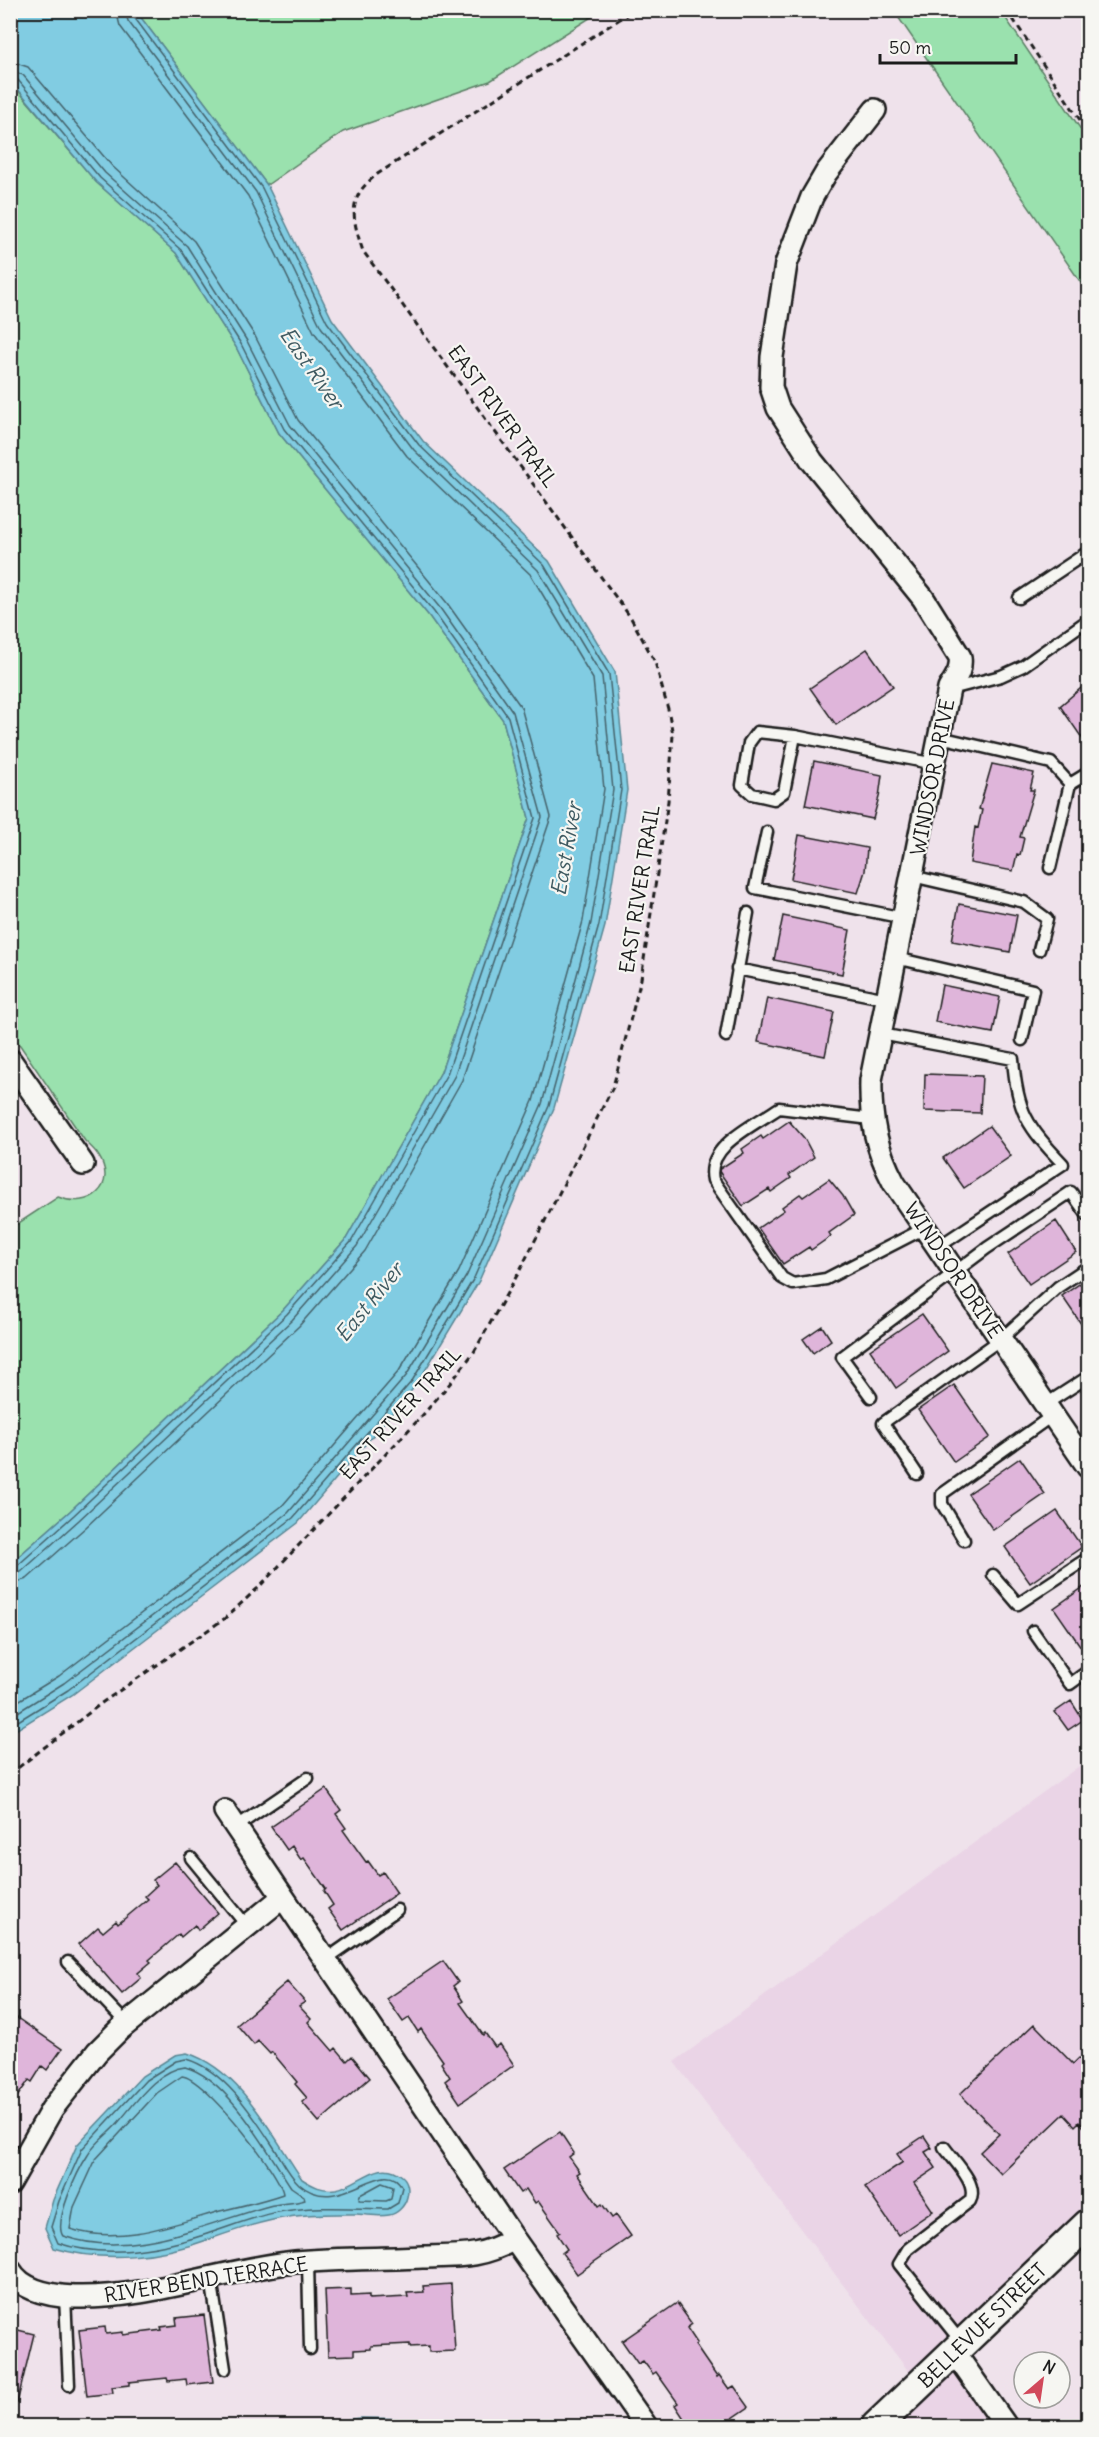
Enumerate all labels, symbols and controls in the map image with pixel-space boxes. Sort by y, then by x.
scale bar [880,27,1016,65]
text: 50 m [889,36,931,59]
water label: East River [274,322,351,416]
street label: EAST RIVER TRAIL [443,340,563,492]
street label: WINDSOR DRIVE [905,697,959,857]
water label: East River [545,798,588,898]
street label: EAST RIVER TRAIL [613,803,665,975]
street label: WINDSOR DRIVE [899,1197,1009,1343]
water label: East River [329,1255,411,1347]
street label: EAST RIVER TRAIL [334,1341,466,1484]
street label: RIVER BEND TERRACE [102,2251,310,2307]
street label: BELLEVUE STREET [912,2257,1052,2393]
north arrow [1012,2350,1072,2410]
text: N [1040,2355,1059,2378]

